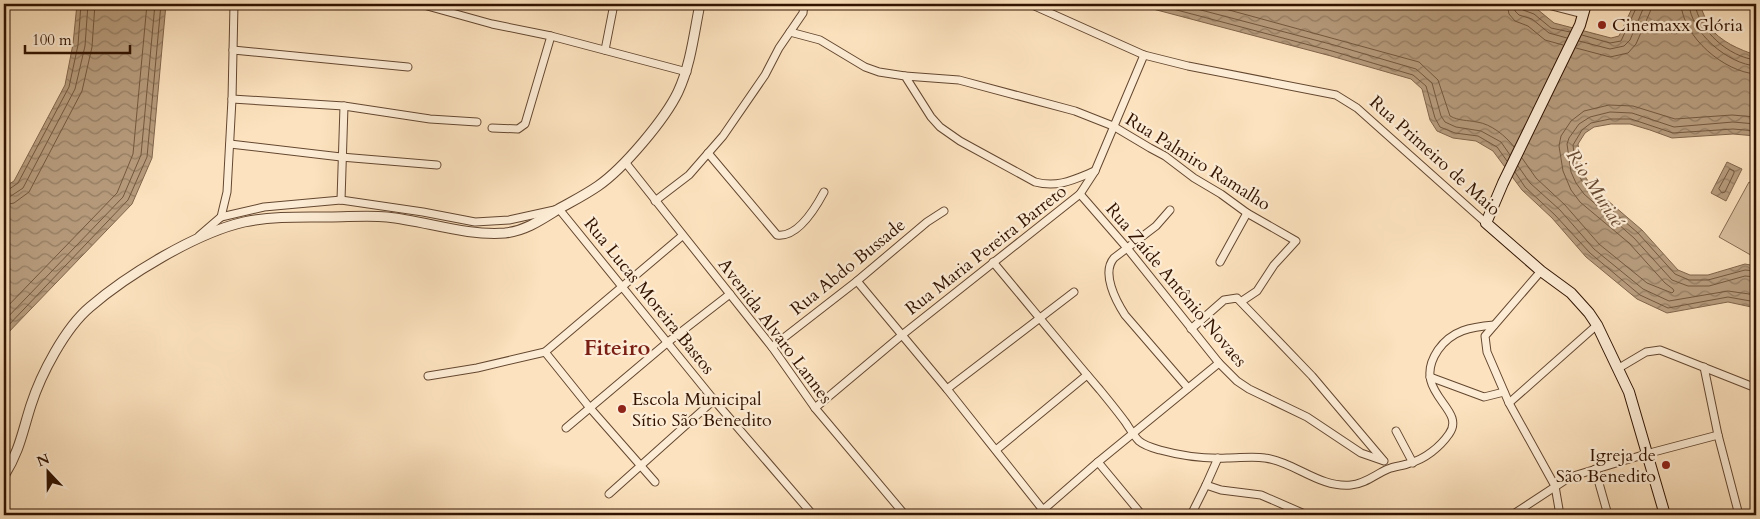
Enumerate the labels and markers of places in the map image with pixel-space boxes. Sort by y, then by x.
place label: Cinemaxx Glória [1612,13,1743,38]
marker: Cinemaxx Glória [1596,19,1608,31]
place label: Escola Municipal Sítio São Benedito [632,387,772,433]
marker: Escola Municipal Sítio São Benedito [616,403,628,415]
place label: Igreja de São Benedito [1556,443,1656,489]
marker: Igreja de São Benedito [1660,459,1672,471]

